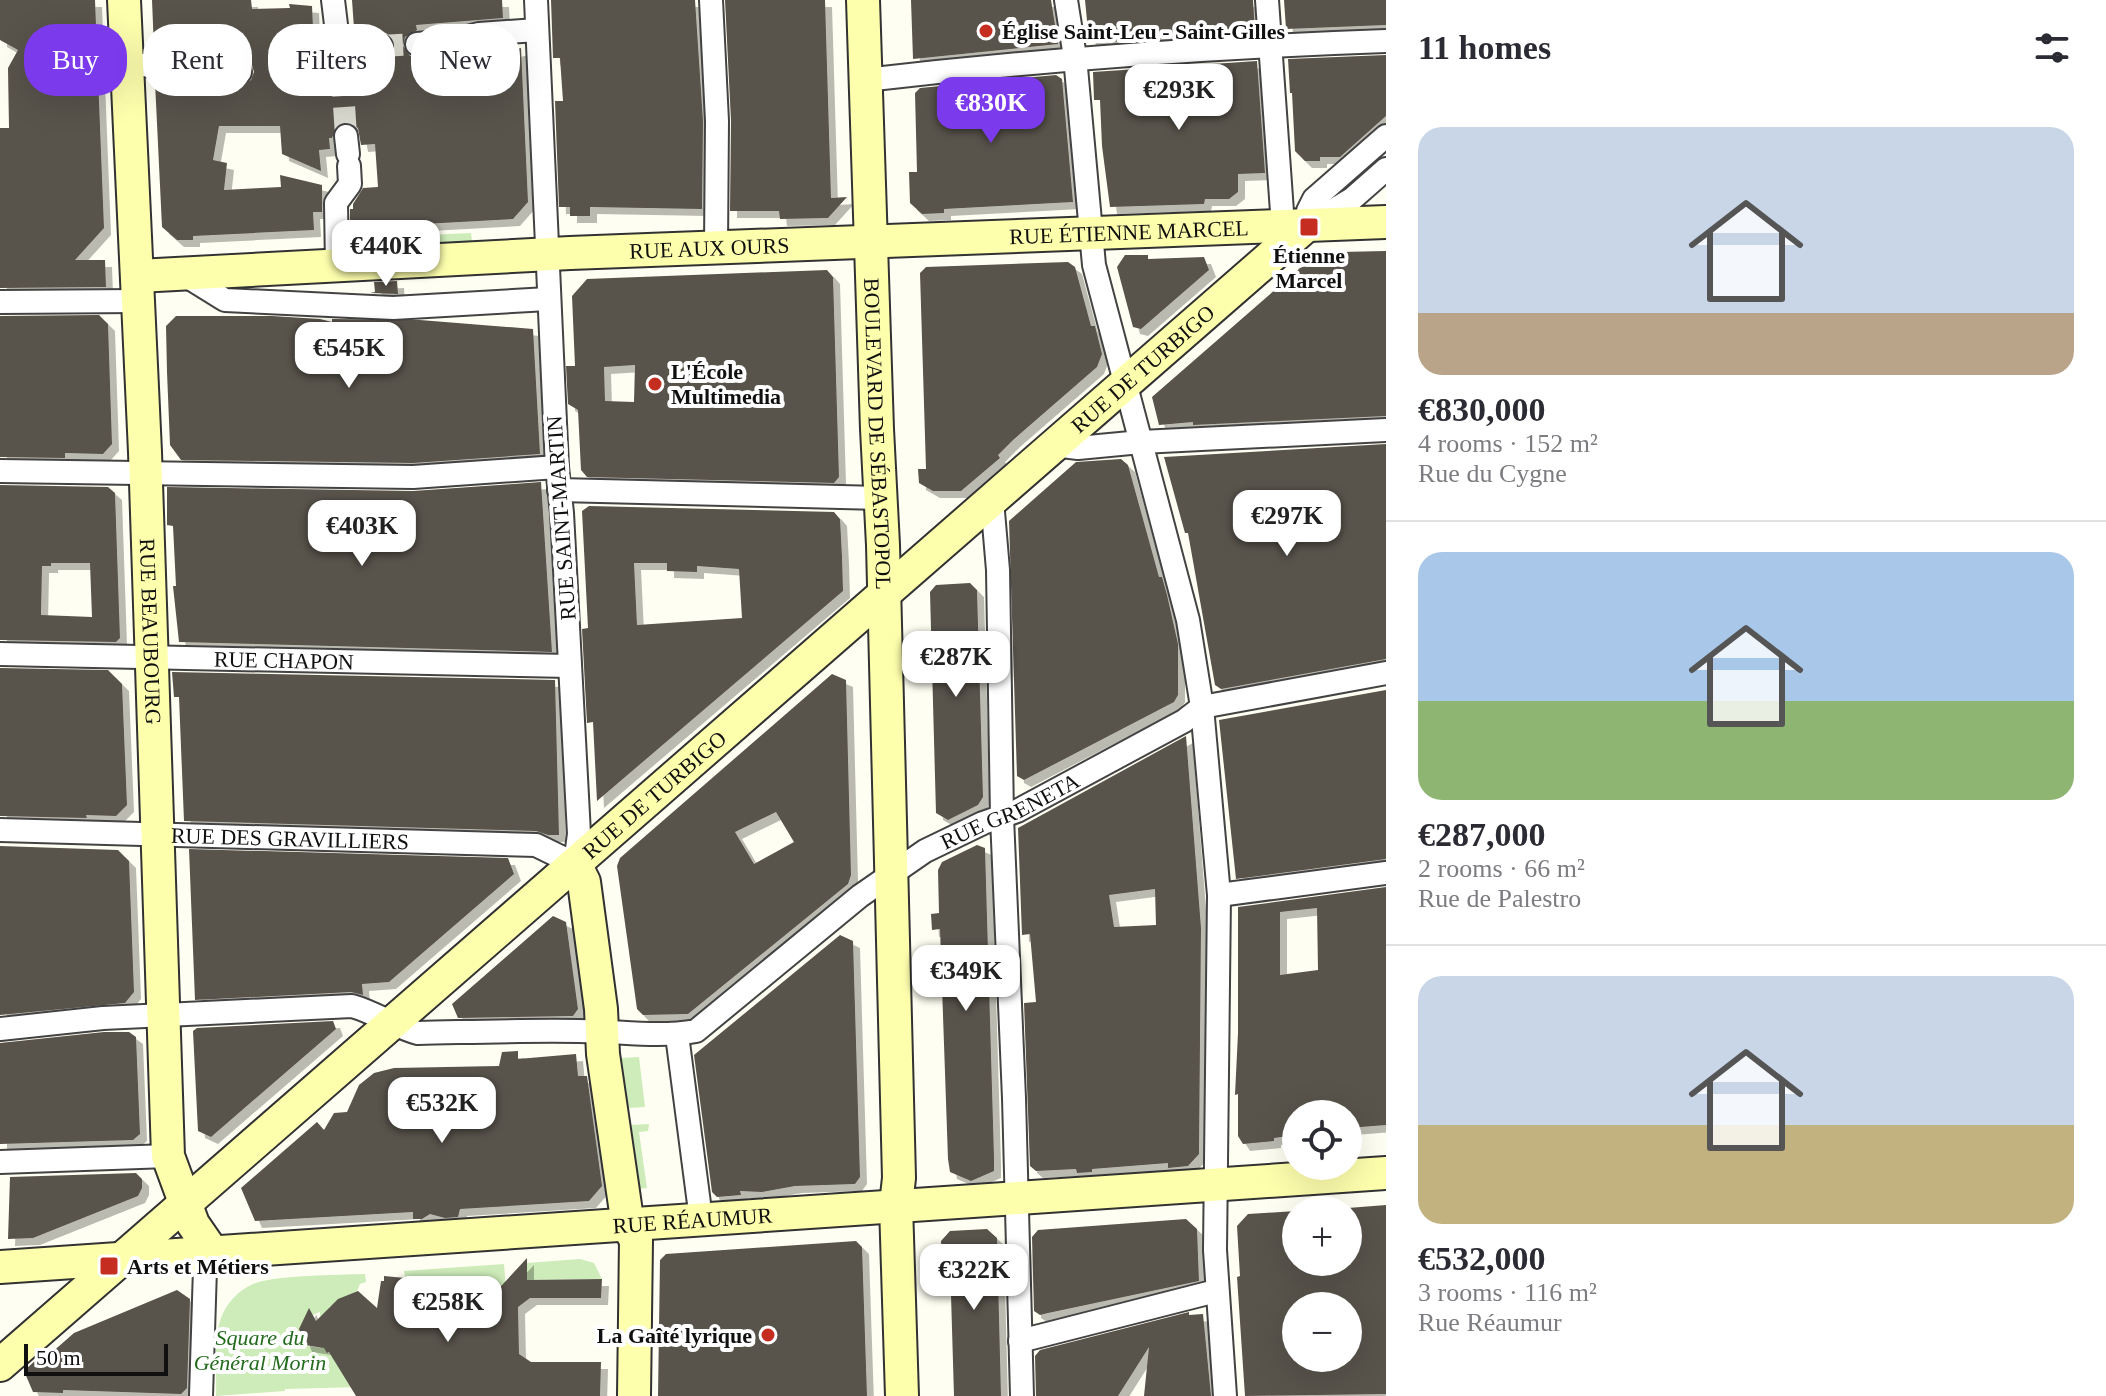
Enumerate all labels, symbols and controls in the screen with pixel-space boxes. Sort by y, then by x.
place label: Église Saint-Leu - Saint-Gilles [1002,19,1285,44]
marker: Église Saint-Leu - Saint-Gilles [977,22,995,40]
chip: Buy [24,24,127,96]
chip: Rent [143,24,252,96]
chip: Filters [268,24,395,96]
chip: New [411,24,520,96]
icon: filters [2030,26,2074,70]
text: 11 homes [1418,29,1551,66]
pin: €293K [1123,64,1235,132]
text: €293K [1143,75,1215,104]
pin: €830K [935,77,1047,145]
text: €830K [955,88,1027,117]
icon: home [1674,179,1818,323]
street label: RUE ÉTIENNE MARCEL [1009,215,1249,249]
marker: Étienne Marcel [1298,216,1320,238]
pin: €440K [330,220,442,288]
text: €440K [350,231,422,260]
street label: RUE AUX OURS [629,232,790,263]
place label: Étienne Marcel [1273,243,1345,293]
street label: BOULEVARD DE SÉBASTOPOL [860,277,897,590]
street label: RUE DE TURBIGO [1066,299,1219,438]
pin: €545K [293,322,405,390]
text: €545K [313,333,385,362]
place label: L'École Multimedia [671,359,781,409]
marker: L'École Multimedia [646,375,664,393]
text: €830,000 [1418,391,1546,428]
street label: RUE SAINT-MARTIN [541,415,581,621]
text: 4 rooms · 152 m² [1418,429,1598,458]
text: Rue du Cygne [1418,459,1567,488]
pin: €297K [1231,490,1343,558]
pin: €403K [306,500,418,568]
text: €297K [1251,501,1323,530]
text: €403K [326,511,398,540]
street label: RUE BEAUBOURG [135,538,166,725]
icon: home [1674,604,1818,748]
pin: €287K [900,631,1012,699]
text: €287K [920,642,992,671]
street label: RUE CHAPON [214,646,354,674]
street label: RUE DE TURBIGO [577,725,731,864]
street label: RUE GRENETA [936,767,1084,854]
text: €287,000 [1418,816,1546,853]
street label: RUE DES GRAVILLIERS [171,822,409,854]
text: 2 rooms · 66 m² [1418,854,1585,883]
text: Rue de Palestro [1418,884,1581,913]
pin: €349K [910,945,1022,1013]
text: €349K [930,956,1002,985]
icon: home [1674,1028,1818,1172]
pin: €532K [386,1077,498,1145]
text: €532K [406,1088,478,1117]
map controls [1282,1100,1362,1372]
button: locate [1282,1100,1362,1180]
button: + [1282,1196,1362,1276]
street label: RUE RÉAUMUR [612,1202,773,1238]
text: €532,000 [1418,1240,1546,1277]
pin: €322K [918,1244,1030,1312]
place label: Arts et Métiers [127,1254,269,1279]
marker: Arts et Métiers [98,1255,120,1277]
text: €322K [938,1255,1010,1284]
pin: €258K [392,1276,504,1344]
text: 3 rooms · 116 m² [1418,1278,1597,1307]
text: €258K [412,1287,484,1316]
button: − [1282,1292,1362,1372]
text: Rue Réaumur [1418,1308,1562,1337]
place label: La Gaîté lyrique [597,1323,752,1348]
park label: Square du Général Morin [194,1325,326,1375]
marker: La Gaîté lyrique [759,1326,777,1344]
scale bar [24,1340,168,1376]
text: 50 m [36,1345,81,1370]

